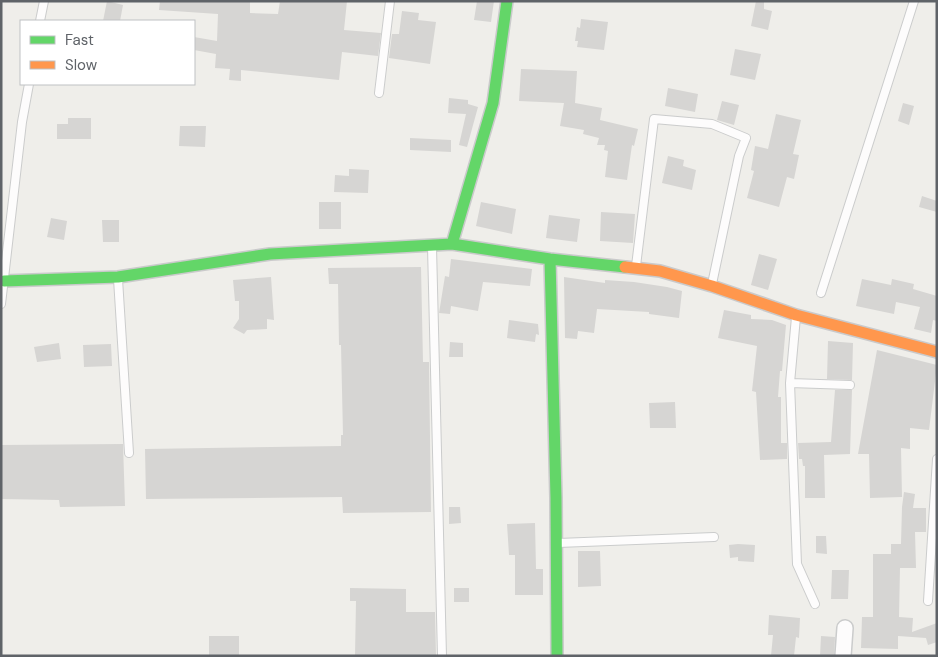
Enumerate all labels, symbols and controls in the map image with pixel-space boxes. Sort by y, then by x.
legend [20,20,195,85]
text: Fast [65,30,94,50]
text: Slow [65,55,98,75]

